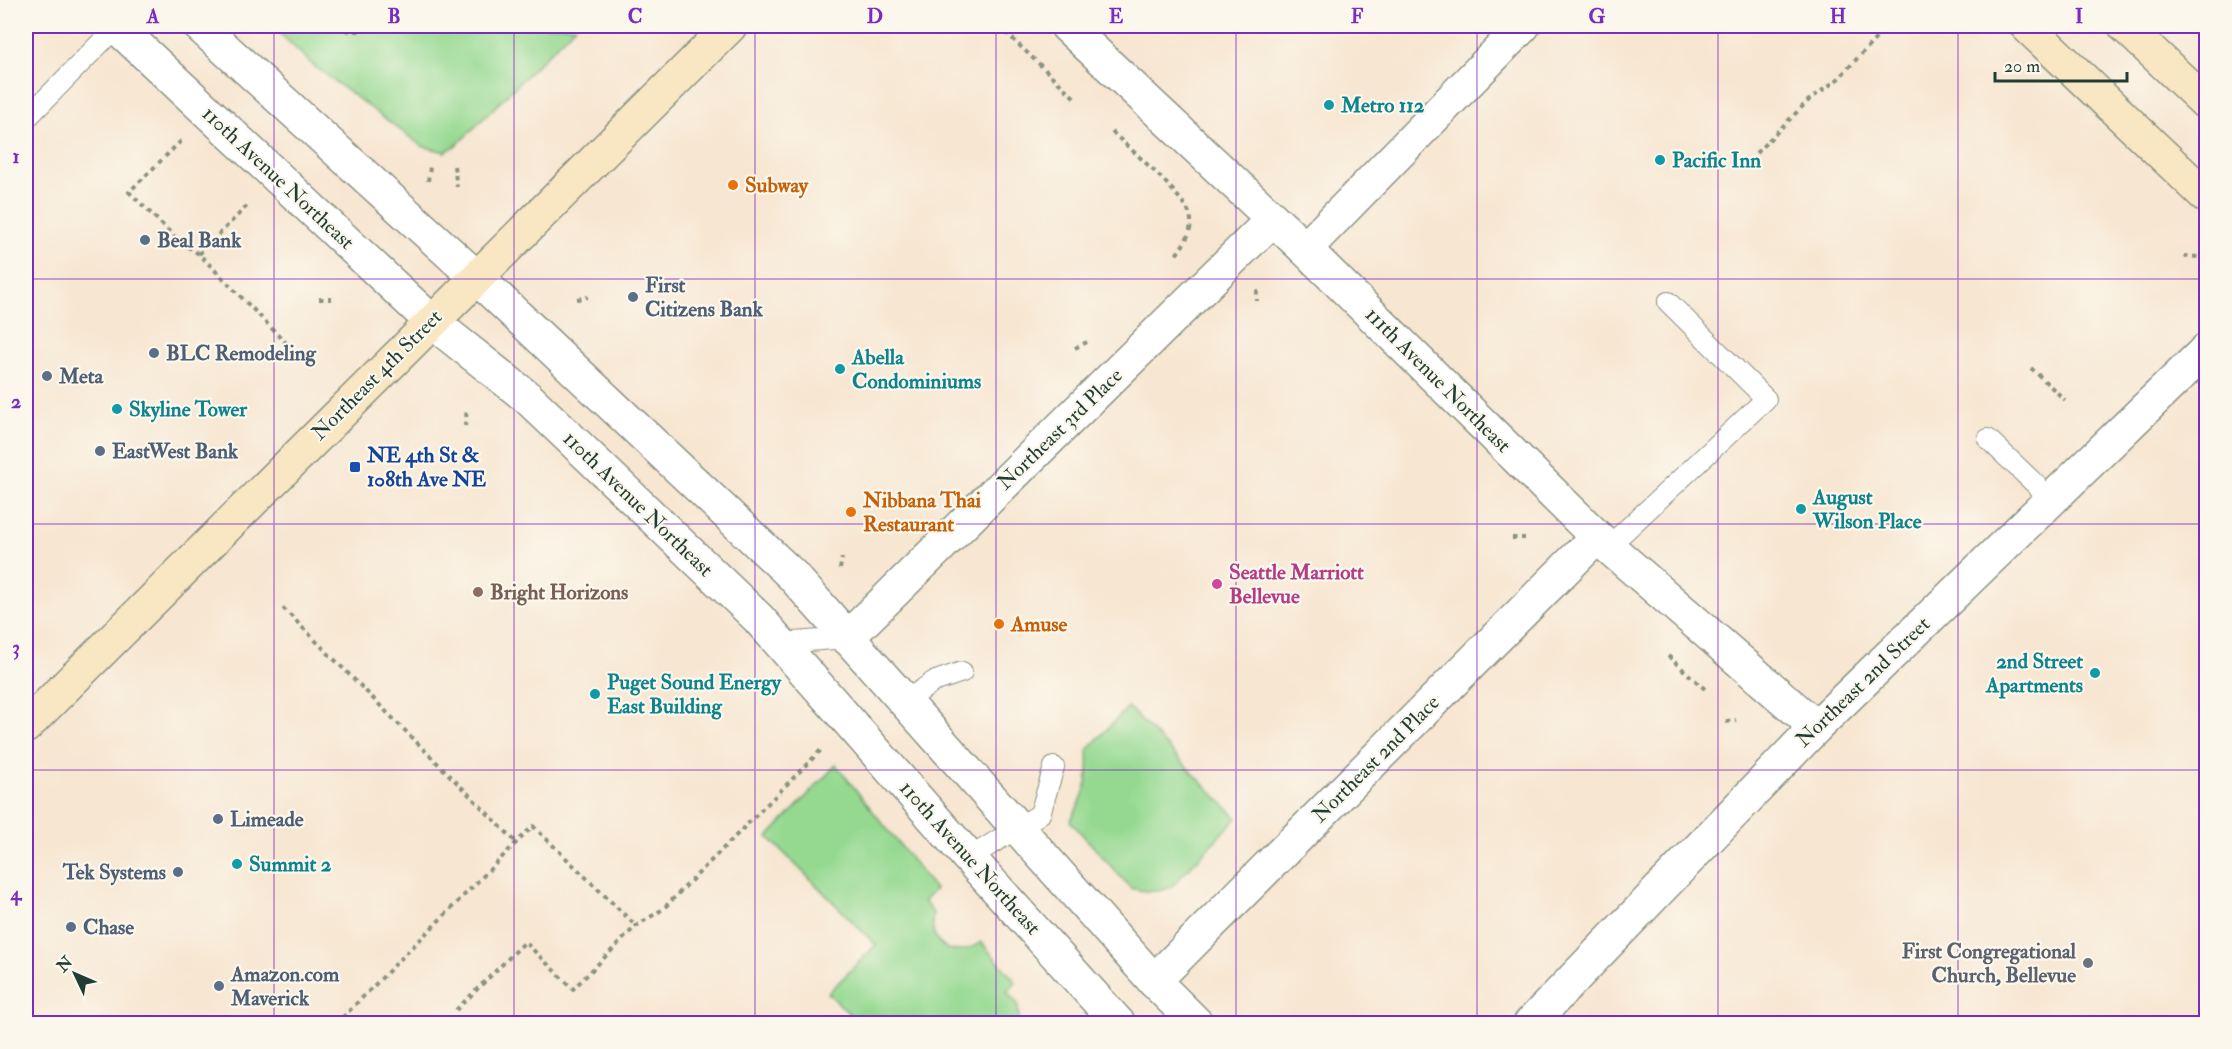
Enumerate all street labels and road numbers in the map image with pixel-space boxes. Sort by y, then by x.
street label: 110th Avenue Northeast [196,100,360,256]
street label: 111th Avenue Northeast [1359,301,1517,459]
street label: Northeast 4th Street [306,304,448,446]
street label: Northeast 3rd Place [992,362,1129,496]
street label: 110th Avenue Northeast [557,425,719,583]
street label: Northeast 2nd Street [1790,611,1936,753]
street label: Northeast 2nd Place [1306,689,1446,829]
street label: 110th Avenue Northeast [894,775,1047,941]

